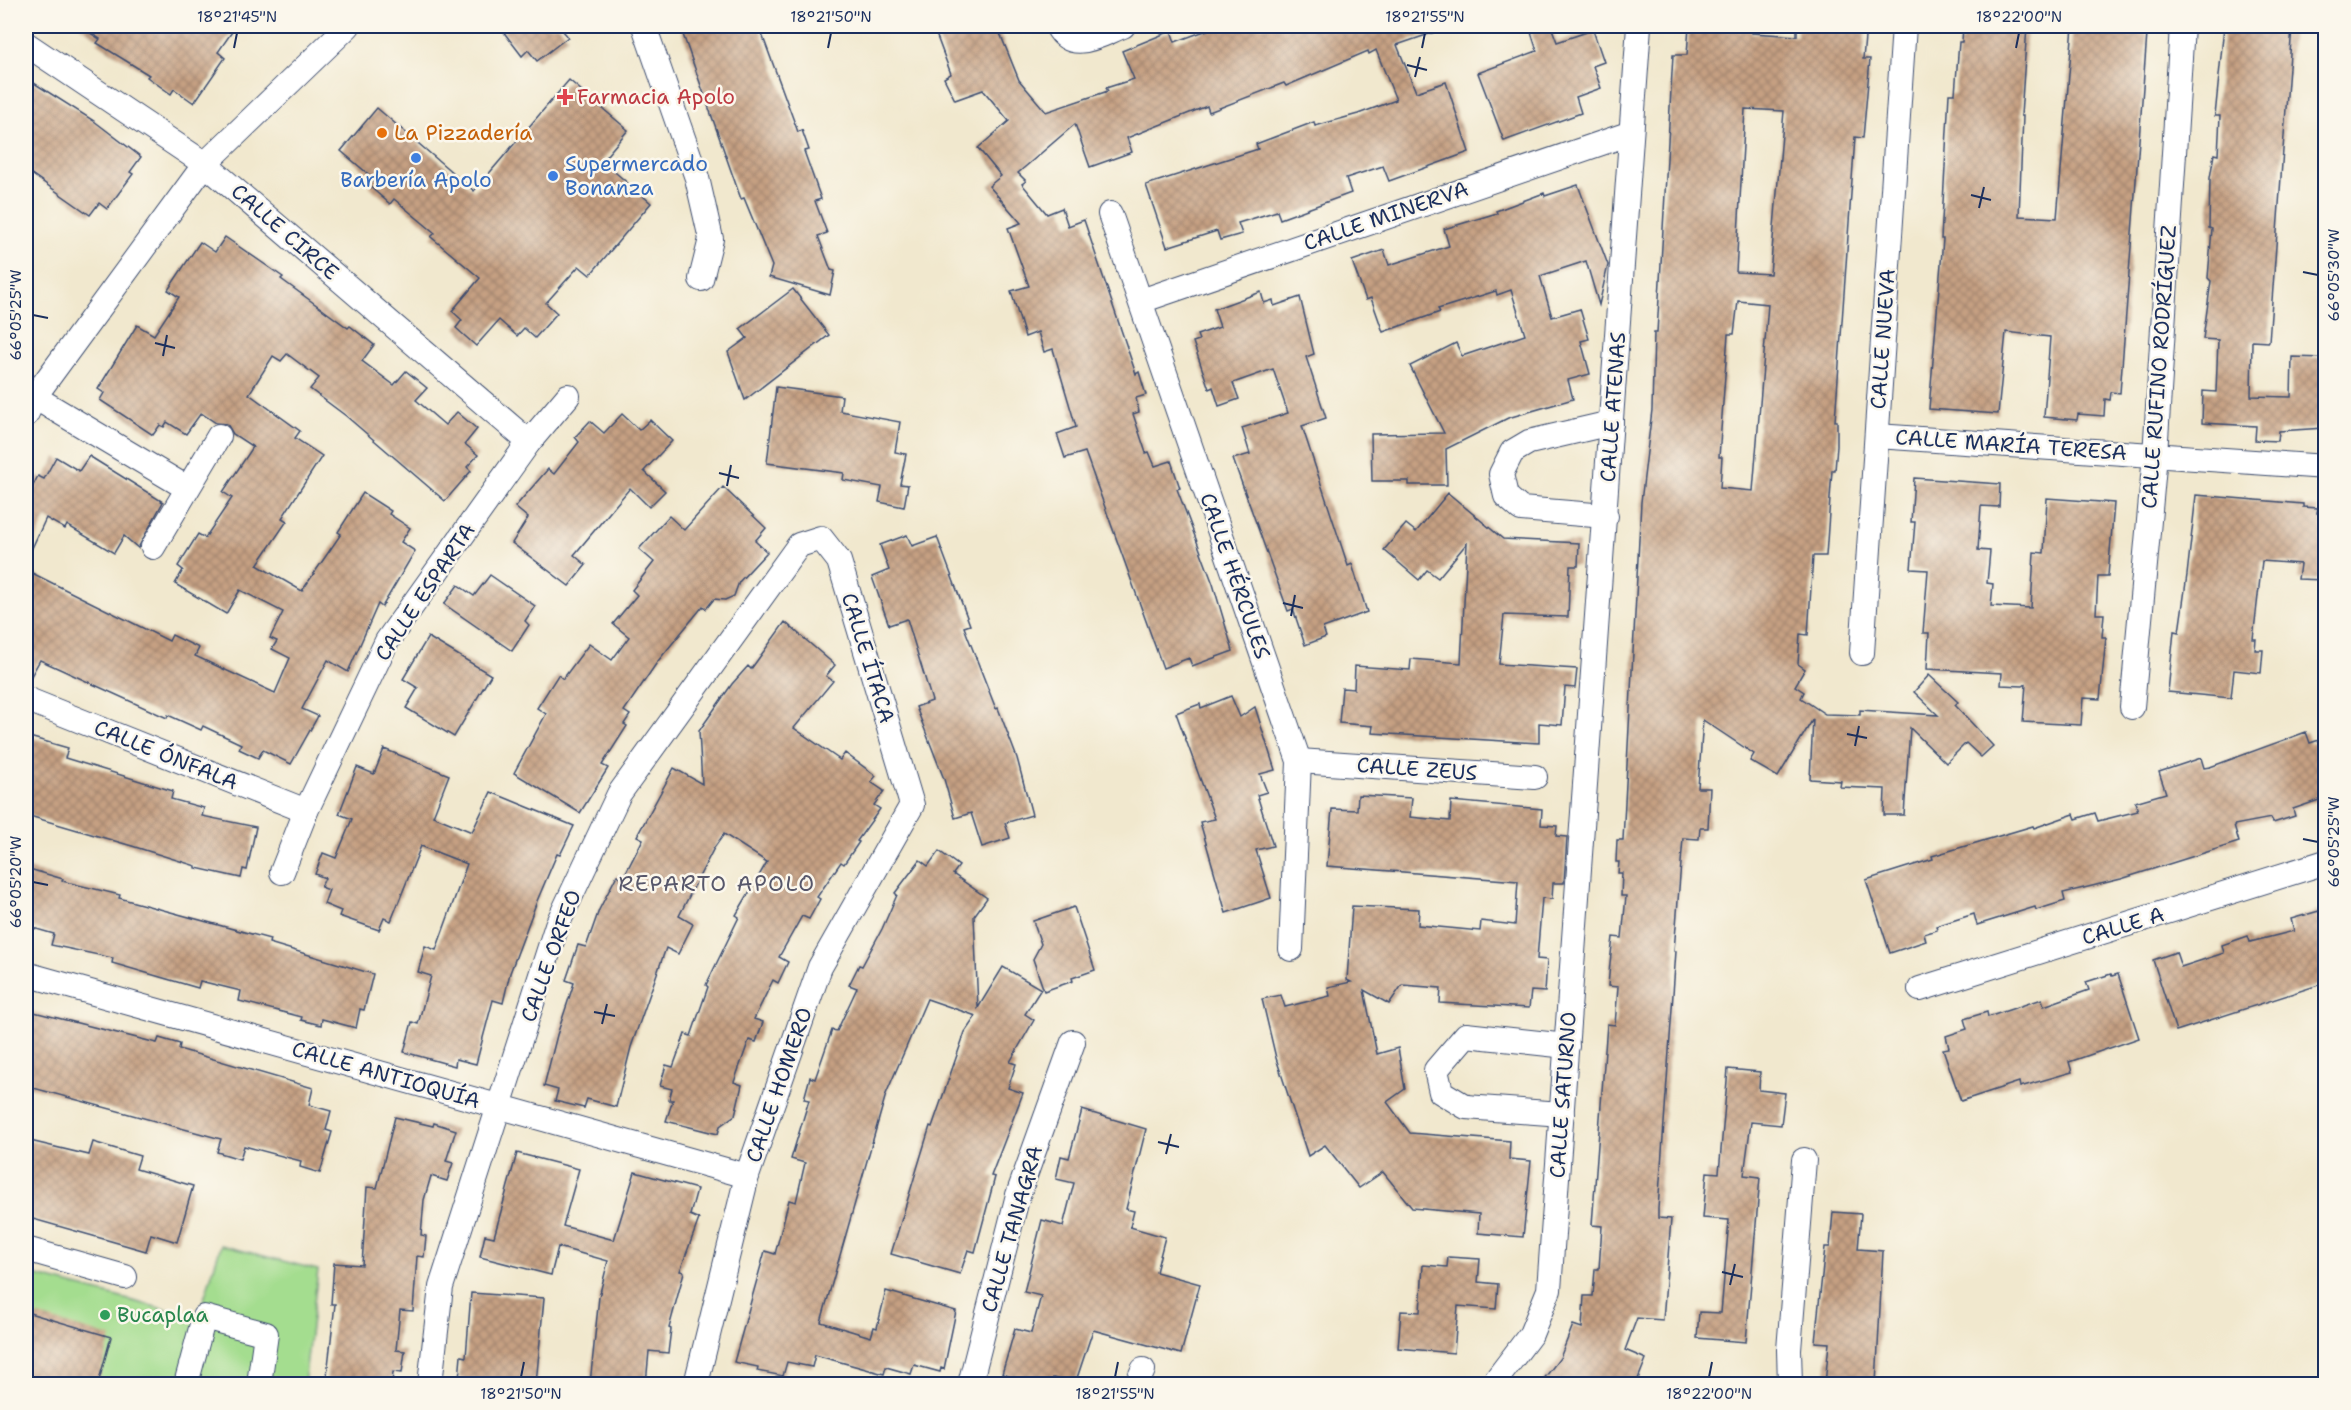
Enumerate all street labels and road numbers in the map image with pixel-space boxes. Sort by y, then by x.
street label: CALLE MINERVA [1300,175,1472,257]
street label: CALLE CIRCE [225,177,345,287]
street label: CALLE RUFINO RODRÍGUEZ [2134,224,2183,510]
street label: CALLE NUEVA [1864,268,1902,410]
street label: CALLE ATENAS [1594,331,1632,483]
street label: CALLE MARÍA TERESA [1894,422,2128,467]
street label: CALLE HÉRCULES [1193,489,1278,663]
street label: CALLE ESPARTA [368,518,482,666]
street label: CALLE ÍTACA [835,589,902,727]
street label: CALLE ÓNFALA [90,713,242,797]
street label: CALLE ZEUS [1356,751,1478,787]
street label: CALLE ORFEO [514,886,588,1026]
street label: CALLE A [2078,900,2168,952]
street label: CALLE HOMERO [739,1004,819,1166]
street label: CALLE SATURNO [1543,1011,1583,1179]
street label: CALLE ANTIOQUÍA [289,1034,484,1115]
street label: CALLE TANAGRA [975,1142,1049,1316]

